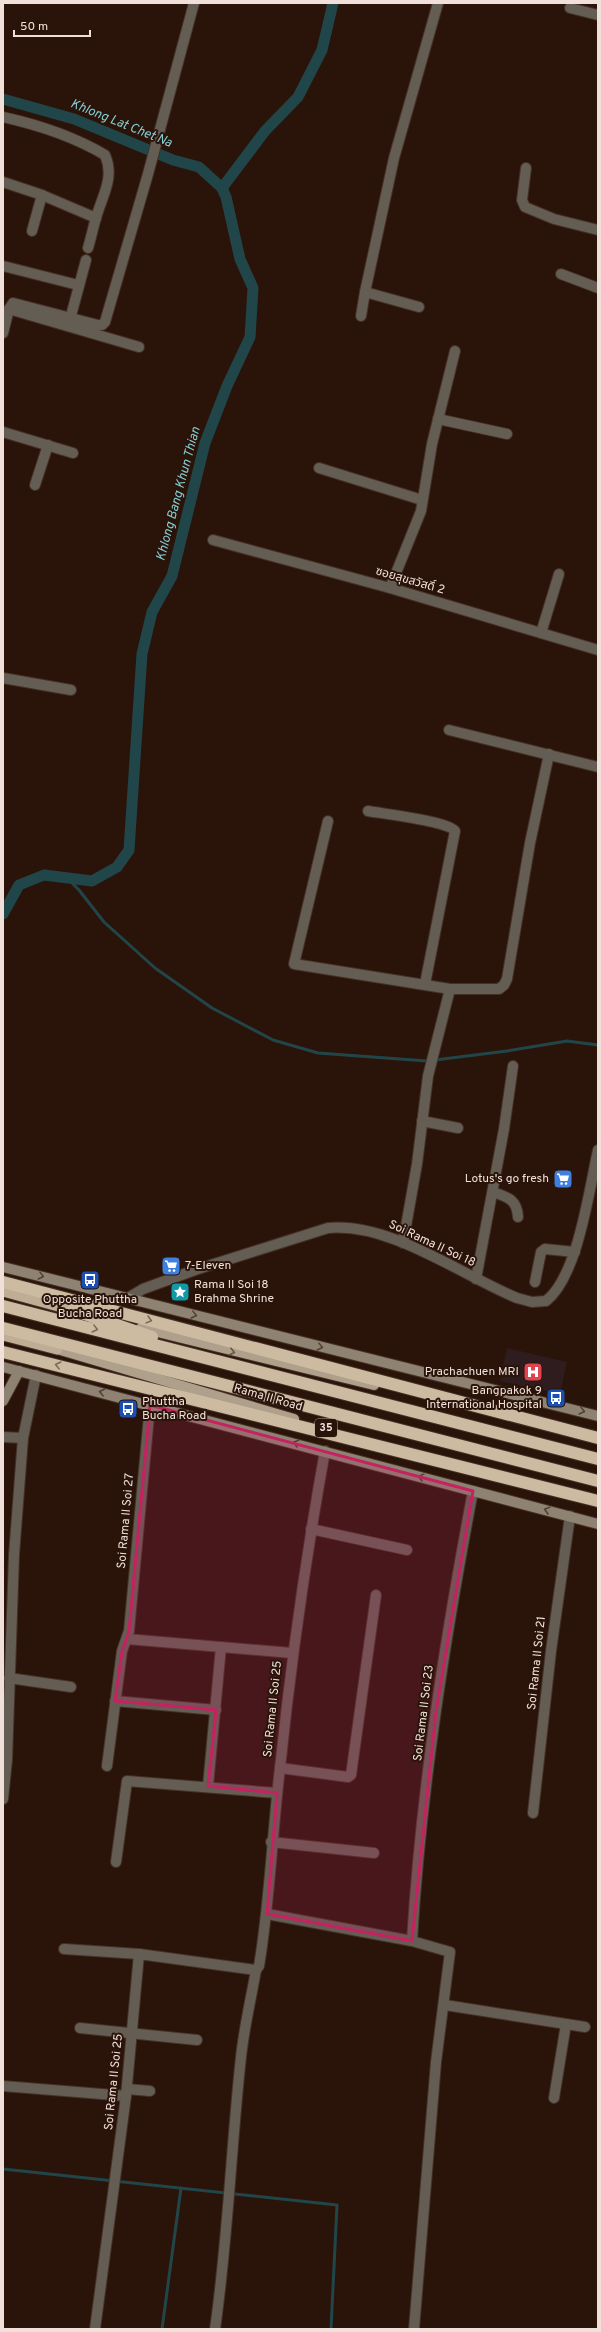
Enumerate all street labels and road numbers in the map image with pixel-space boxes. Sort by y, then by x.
street label: ซอยสุขสวัสดิ์ 2 [374,563,447,599]
street label: Soi Rama II Soi 18 [386,1217,478,1271]
street label: Rama II Road [232,1381,304,1415]
road number: 35 [315,1419,337,1437]
street label: Soi Rama II Soi 27 [114,1473,138,1569]
street label: Soi Rama II Soi 21 [524,1615,550,1711]
street label: Soi Rama II Soi 25 [260,1660,286,1758]
street label: Soi Rama II Soi 23 [410,1664,438,1762]
street label: Soi Rama II Soi 25 [101,2033,127,2131]

